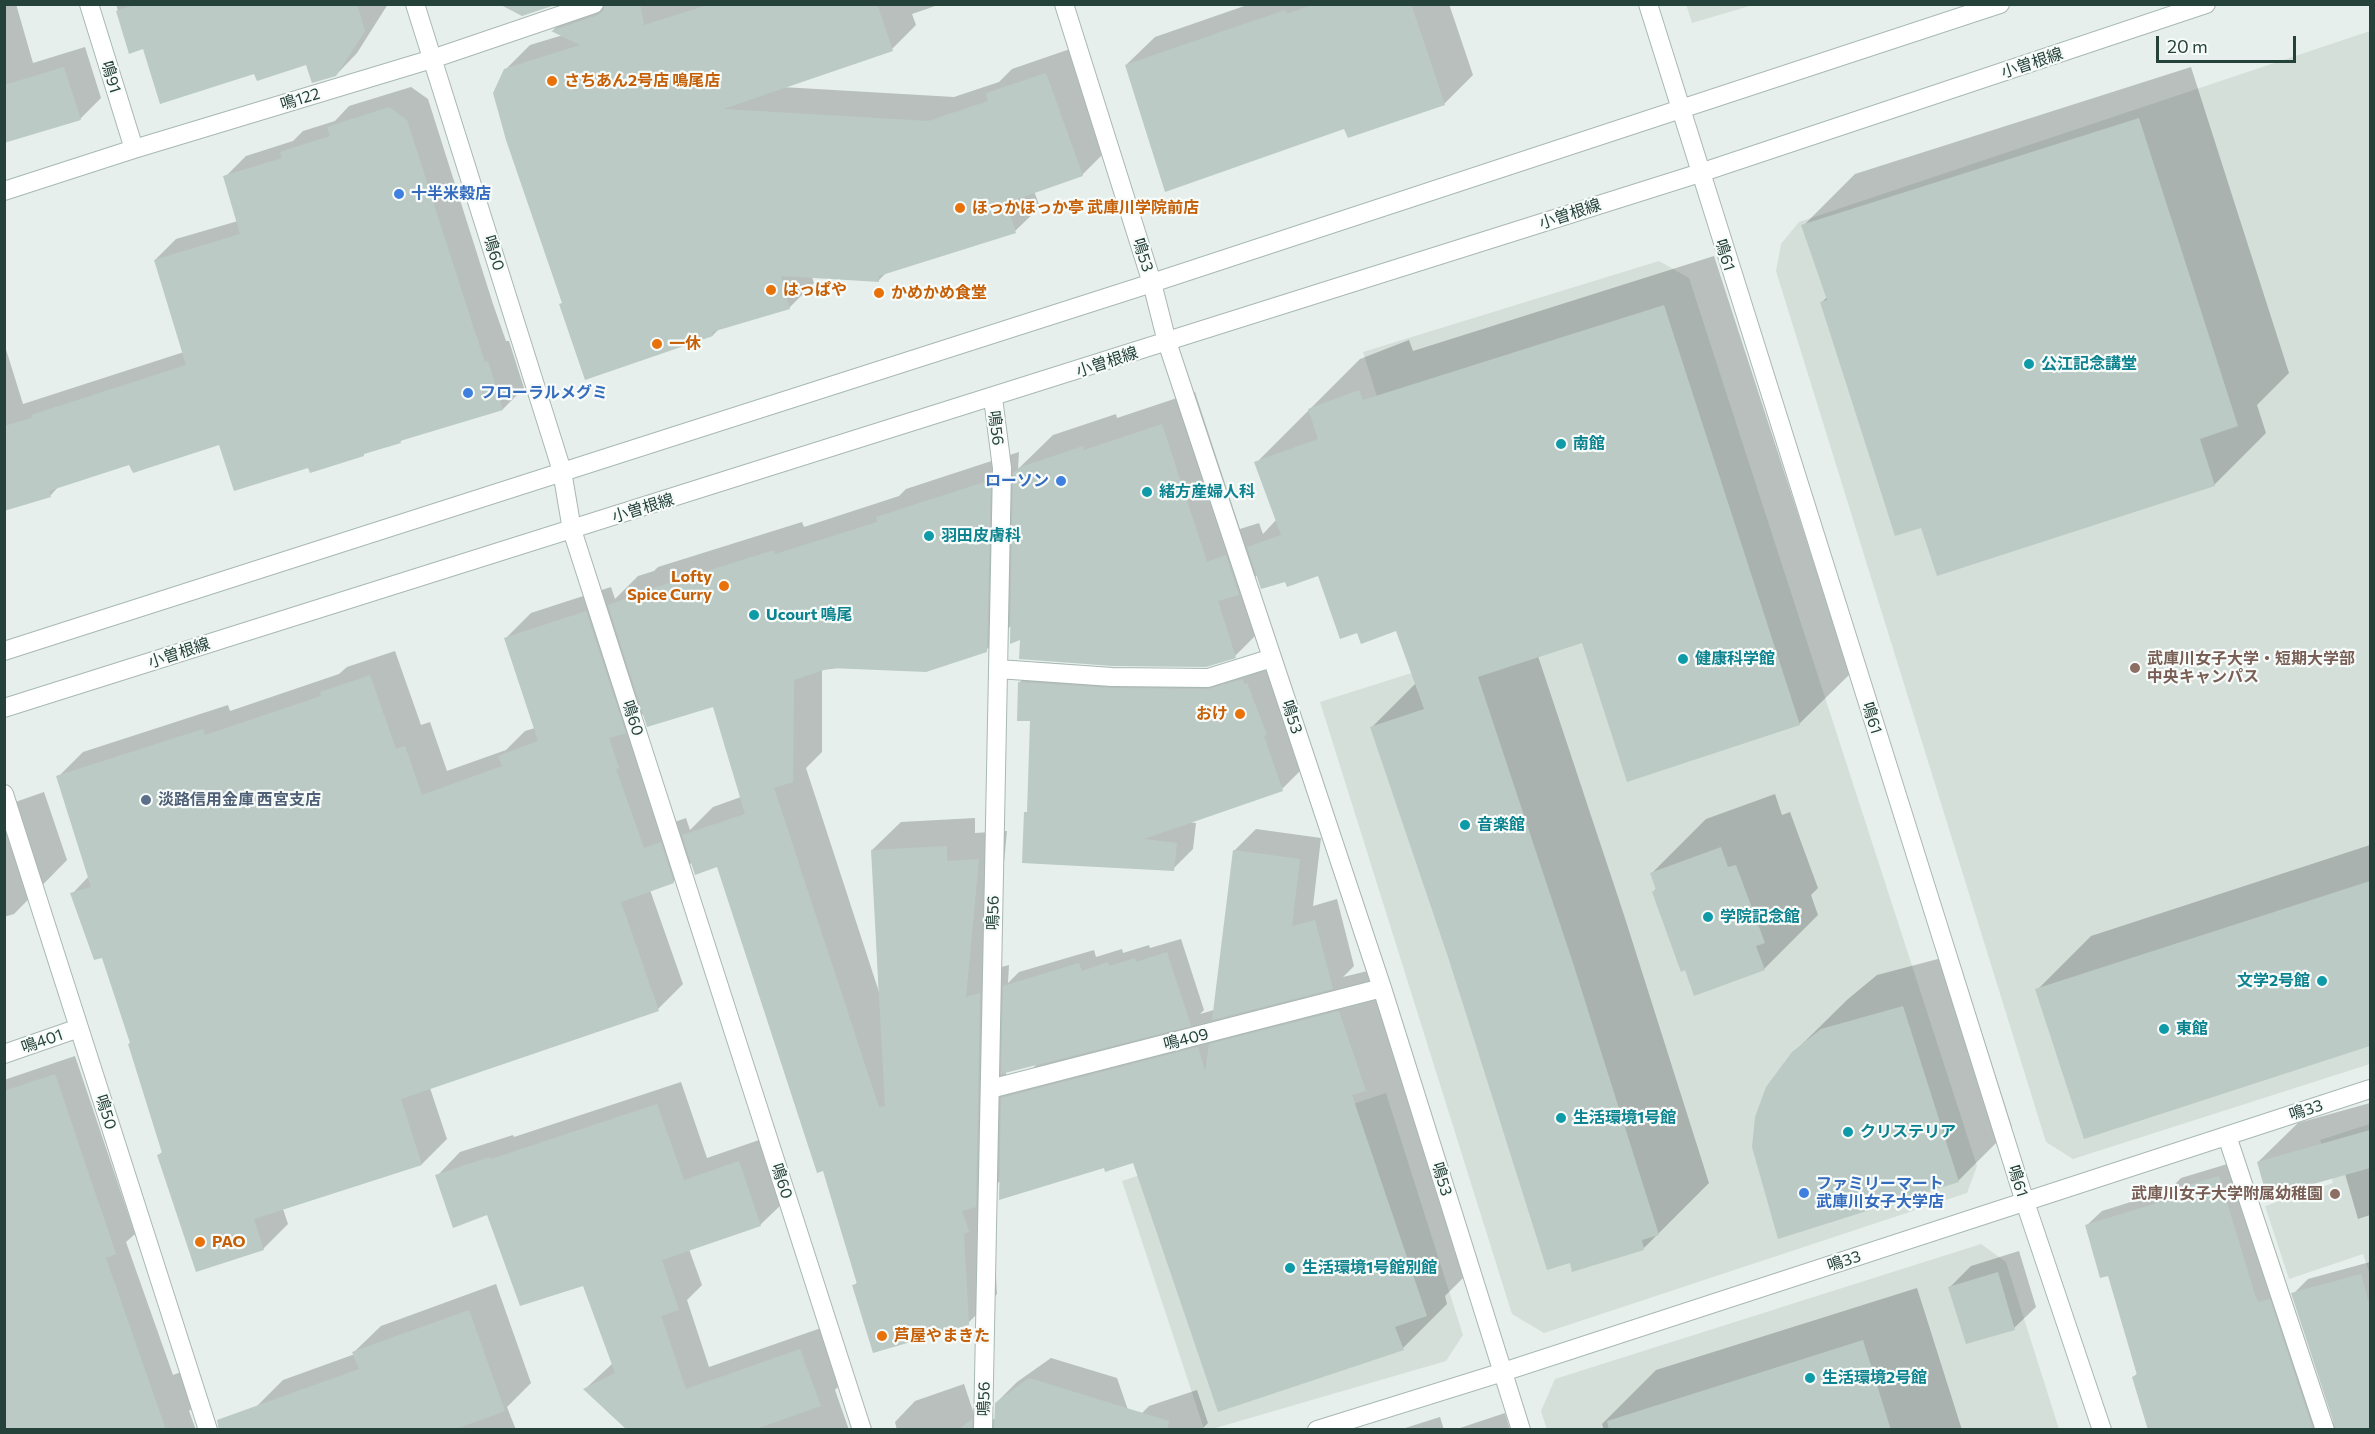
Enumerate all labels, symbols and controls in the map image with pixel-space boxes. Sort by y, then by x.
scale bar [2159,24,2298,62]
text: 20 m [2167,35,2208,57]
street label: 小曽根線 [1999,44,2065,82]
street label: 鳴91 [97,59,125,95]
place label: さちあん2号店 鳴尾店 [564,71,720,91]
marker: さちあん2号店 鳴尾店 [545,74,559,88]
street label: 鳴122 [278,84,322,114]
place label: 十半米穀店 [411,184,491,204]
marker: 十半米穀店 [392,187,406,201]
street label: 小曽根線 [1537,195,1603,233]
place label: ほっかほっか亭 武庫川学院前店 [972,198,1199,218]
marker: ほっかほっか亭 武庫川学院前店 [953,201,967,215]
street label: 鳴60 [480,233,508,273]
street label: 鳴53 [1129,236,1157,274]
street label: 鳴61 [1711,237,1739,273]
place label: はっぱや [783,280,847,300]
marker: はっぱや [764,283,778,297]
place label: かめかめ食堂 [891,283,987,303]
marker: かめかめ食堂 [872,286,886,300]
place label: 一休 [669,334,701,354]
marker: 一休 [650,337,664,351]
street label: 小曽根線 [1074,343,1140,381]
place label: 公江記念講堂 [2041,354,2137,374]
marker: 公江記念講堂 [2022,357,2036,371]
place label: フローラルメグミ [480,383,608,403]
marker: フローラルメグミ [461,386,475,400]
street label: 鳴56 [984,410,1008,446]
place label: 南館 [1573,434,1605,454]
marker: 南館 [1554,437,1568,451]
place label: ローソン [985,471,1049,491]
marker: ローソン [1054,474,1068,488]
place label: 緒方産婦人科 [1159,482,1255,502]
marker: 緒方産婦人科 [1140,485,1154,499]
street label: 小曽根線 [610,489,676,527]
place label: 羽田皮膚科 [941,526,1021,546]
marker: 羽田皮膚科 [922,529,936,543]
place label: Lofty Spice Curry [627,567,712,605]
marker: Lofty Spice Curry [717,579,731,593]
place label: Ucourt 鳴尾 [766,605,853,625]
marker: Ucourt 鳴尾 [747,608,761,622]
street label: 小曽根線 [146,634,212,672]
place label: 健康科学館 [1695,649,1775,669]
place label: 武庫川女子大学・短期大学部 中央キャンパス [2147,649,2355,687]
marker: 健康科学館 [1676,652,1690,666]
marker: 武庫川女子大学・短期大学部 中央キャンパス [2128,661,2142,675]
street label: 鳴60 [618,698,648,738]
street label: 鳴53 [1278,698,1306,736]
street label: 鳴61 [1858,700,1886,736]
place label: おけ [1196,704,1228,724]
marker: おけ [1233,707,1247,721]
place label: 淡路信用金庫 西宮支店 [158,790,321,810]
marker: 淡路信用金庫 西宮支店 [139,793,153,807]
place label: 音楽館 [1477,815,1525,835]
marker: 音楽館 [1458,818,1472,832]
street label: 鳴56 [983,895,1003,931]
place label: 学院記念館 [1720,907,1800,927]
marker: 学院記念館 [1701,910,1715,924]
place label: 文学2号館 [2237,971,2310,991]
marker: 文学2号館 [2315,974,2329,988]
place label: 東館 [2176,1019,2208,1039]
marker: 東館 [2157,1022,2171,1036]
street label: 鳴409 [1161,1024,1211,1054]
street label: 鳴401 [19,1025,65,1057]
street label: 鳴50 [91,1092,121,1132]
street label: 鳴33 [2287,1096,2325,1124]
place label: 生活環境1号館 [1573,1108,1676,1128]
marker: 生活環境1号館 [1554,1111,1568,1125]
place label: クリステリア [1860,1122,1956,1142]
marker: クリステリア [1841,1125,1855,1139]
street label: 鳴53 [1428,1160,1456,1198]
street label: 鳴60 [767,1161,797,1201]
street label: 鳴61 [2004,1163,2032,1199]
place label: ファミリーマート 武庫川女子大学店 [1816,1174,1944,1212]
place label: 武庫川女子大学附属幼稚園 [2131,1184,2323,1204]
marker: ファミリーマート 武庫川女子大学店 [1797,1186,1811,1200]
marker: 武庫川女子大学附属幼稚園 [2328,1187,2342,1201]
place label: PAO [212,1232,246,1252]
marker: PAO [193,1235,207,1249]
street label: 鳴33 [1825,1247,1863,1275]
place label: 生活環境1号館別館 [1302,1258,1437,1278]
marker: 生活環境1号館別館 [1283,1261,1297,1275]
place label: 芦屋やまきた [894,1326,990,1346]
marker: 芦屋やまきた [875,1329,889,1343]
place label: 生活環境2号館 [1822,1368,1927,1388]
marker: 生活環境2号館 [1803,1371,1817,1385]
street label: 鳴56 [974,1381,994,1417]

